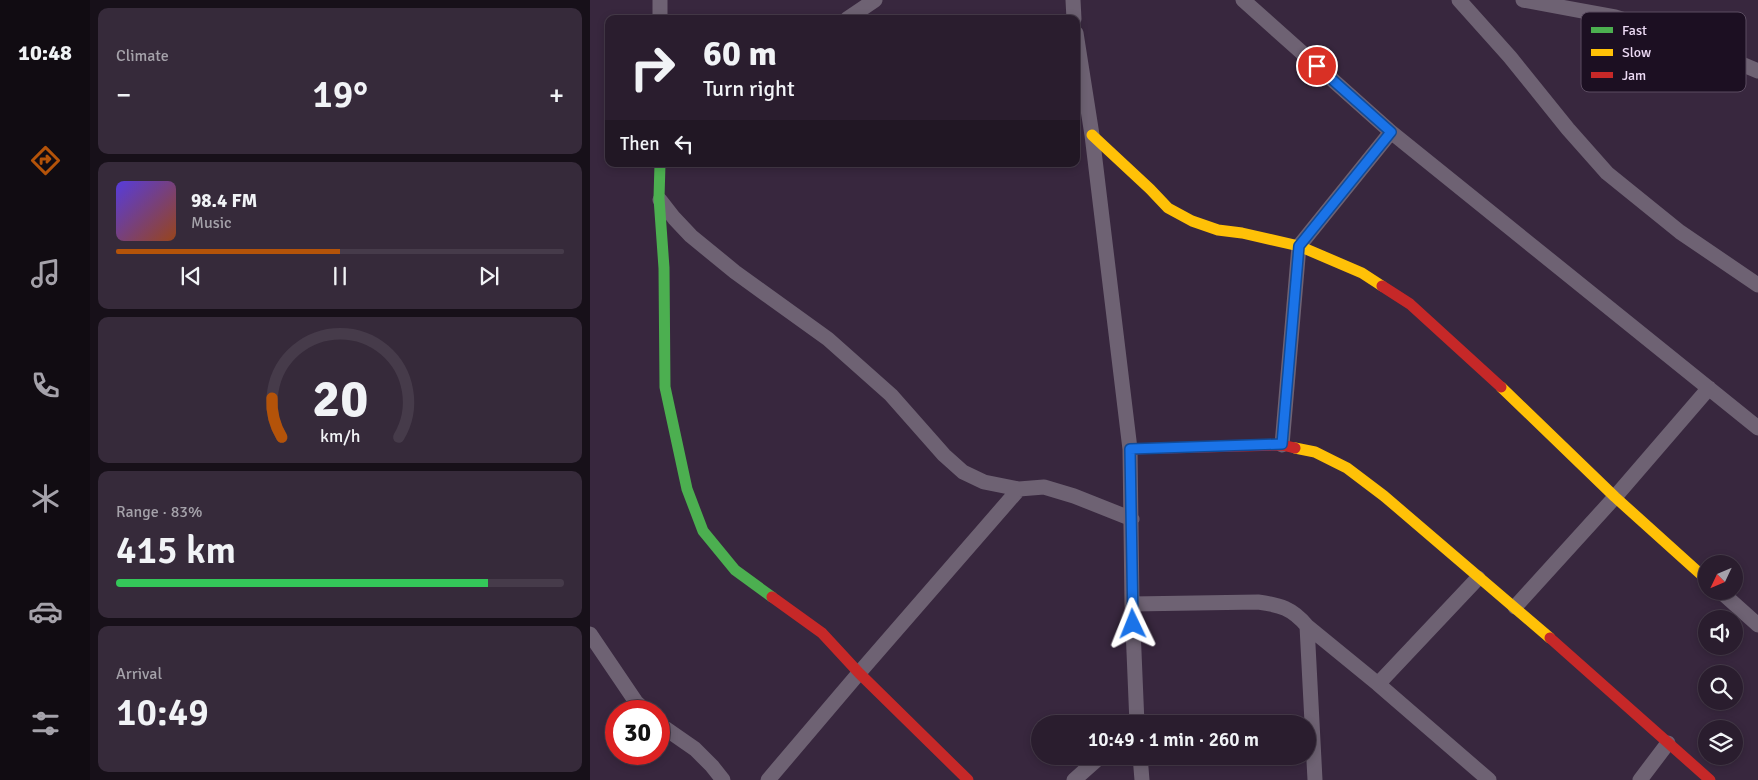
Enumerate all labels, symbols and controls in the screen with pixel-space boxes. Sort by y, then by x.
legend [1581,12,1746,92]
text: Fast [1622,22,1647,39]
text: 60 m [703,32,777,75]
icon: right [620,35,685,100]
text: 10:48 [18,39,72,66]
text: Slow [1622,44,1651,61]
pin [1296,45,1338,87]
text: Climate [116,46,169,66]
icon: arrive [1303,52,1331,80]
text: Jam [1622,67,1646,84]
text: 19° [312,71,368,118]
text: Turn right [703,75,795,102]
text: − [116,78,131,112]
text: + [549,78,564,112]
icon: left [670,130,698,158]
text: Then [620,132,660,156]
icon: directions [28,143,63,178]
text: 98.4 FM [191,189,257,213]
text: Music [191,213,232,233]
icon: music [28,256,63,291]
icon: previous [177,262,205,290]
icon: pause [326,262,354,290]
icon: next [475,262,503,290]
text: 20 [312,367,368,431]
icon: phone [28,368,63,403]
text: km/h [320,425,360,447]
icon: climate [28,481,63,516]
text: Range · 83% [116,502,202,522]
text: 415 km [116,527,236,574]
north arrow [1698,555,1742,600]
map controls [1698,555,1743,765]
icon: car [28,594,63,629]
position arrow [1106,597,1158,649]
button: sound [1698,610,1743,655]
text: Arrival [116,664,162,684]
button: search [1698,665,1743,710]
text: 10:49 [116,689,209,736]
speed limit sign: 30 [605,700,670,765]
icon: filters [28,706,63,741]
button: layers [1698,720,1743,765]
text: 10:49 · 1 min · 260 m [1088,728,1259,752]

